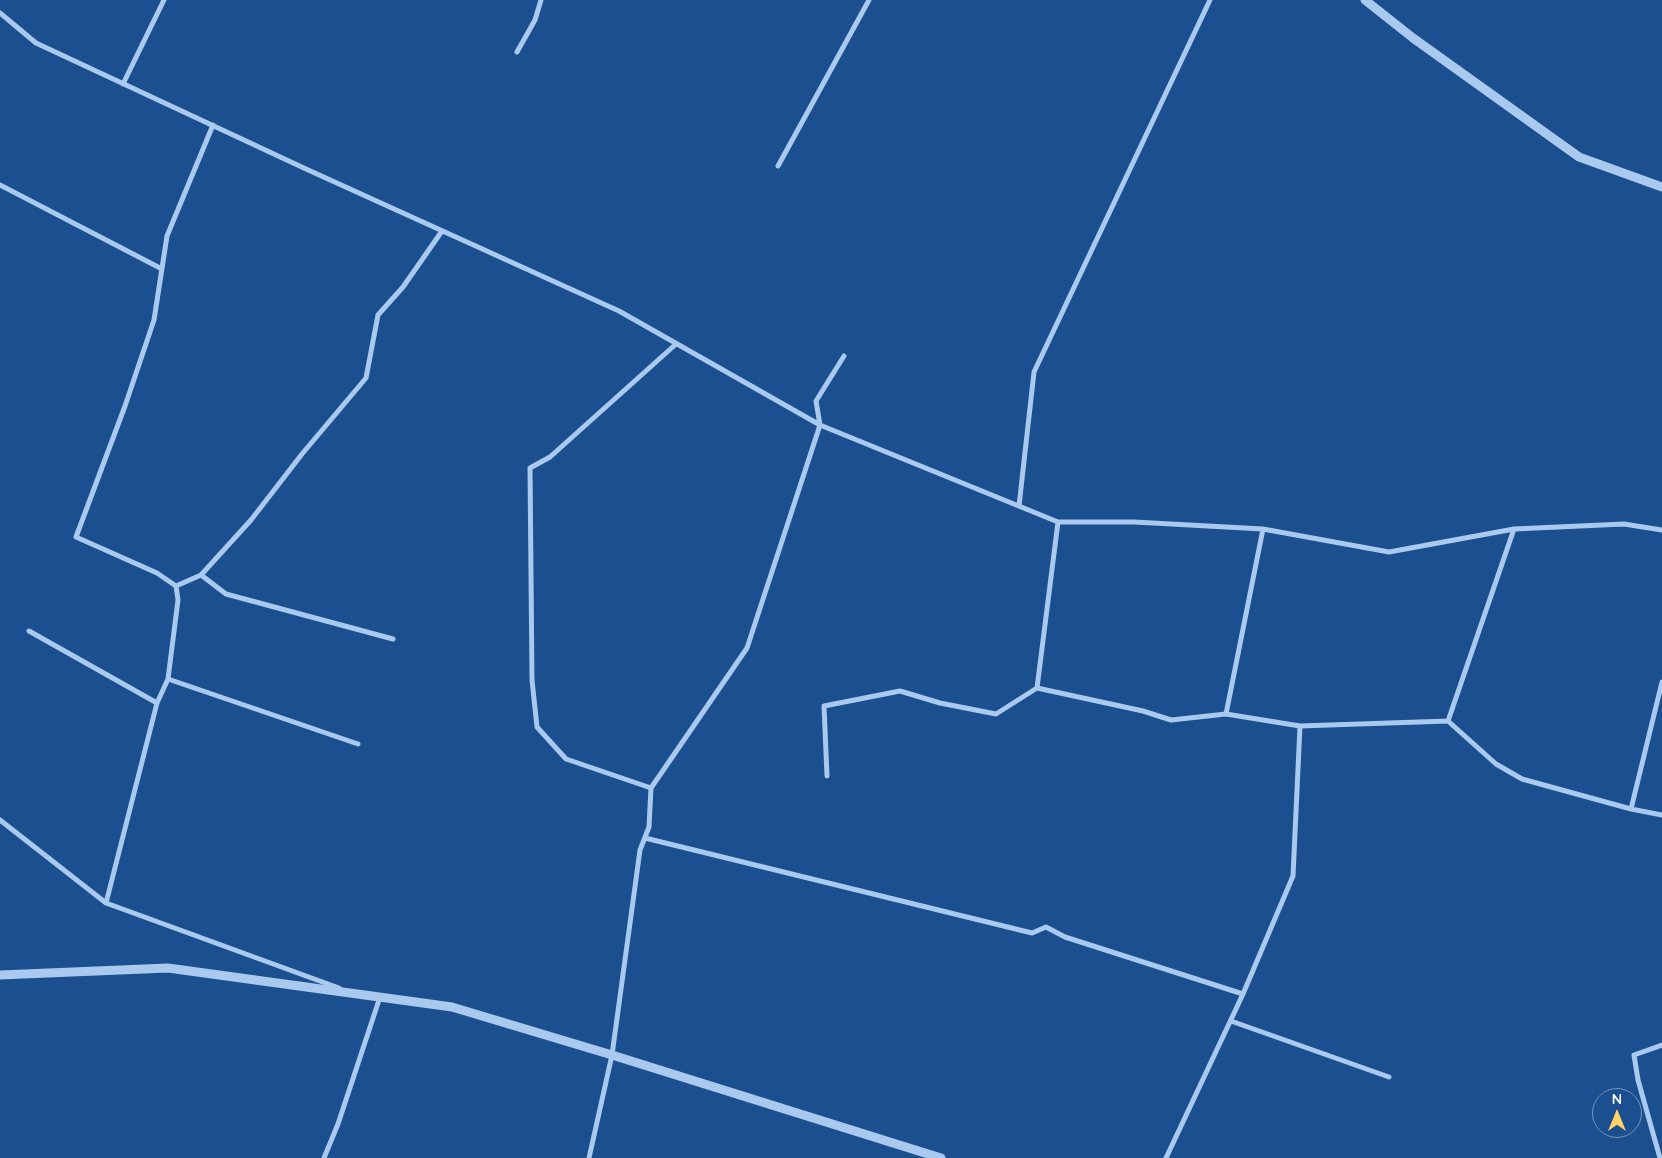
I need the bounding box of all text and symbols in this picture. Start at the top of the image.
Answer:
north arrow [1592,1088,1642,1138]
text: N [1612,1090,1622,1108]

